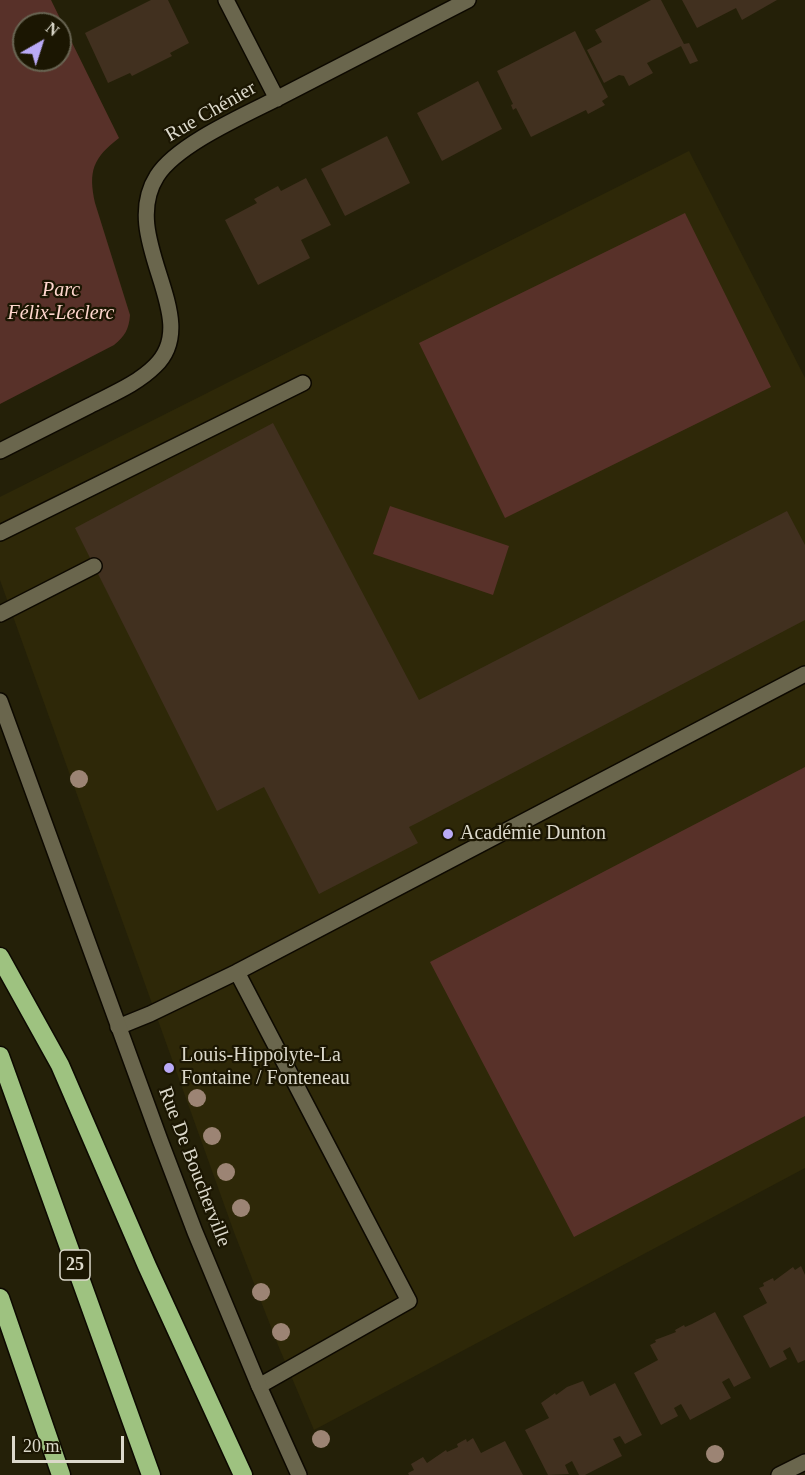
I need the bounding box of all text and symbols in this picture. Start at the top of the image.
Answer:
north arrow [12,12,72,72]
text: N [43,19,62,39]
street label: Rue Chénier [161,76,261,148]
park label: Parc Félix-Leclerc [8,279,114,326]
place label: Académie Dunton [460,822,606,846]
marker: Académie Dunton [441,827,455,841]
place label: Louis-Hippolyte-La Fontaine / Fonteneau [181,1044,350,1091]
marker: Louis-Hippolyte-La Fontaine / Fonteneau [162,1061,176,1075]
street label: Rue De Boucherville [153,1084,235,1250]
road number: 25 [60,1250,90,1280]
scale bar [15,1424,128,1462]
text: 20 m [23,1436,60,1456]

